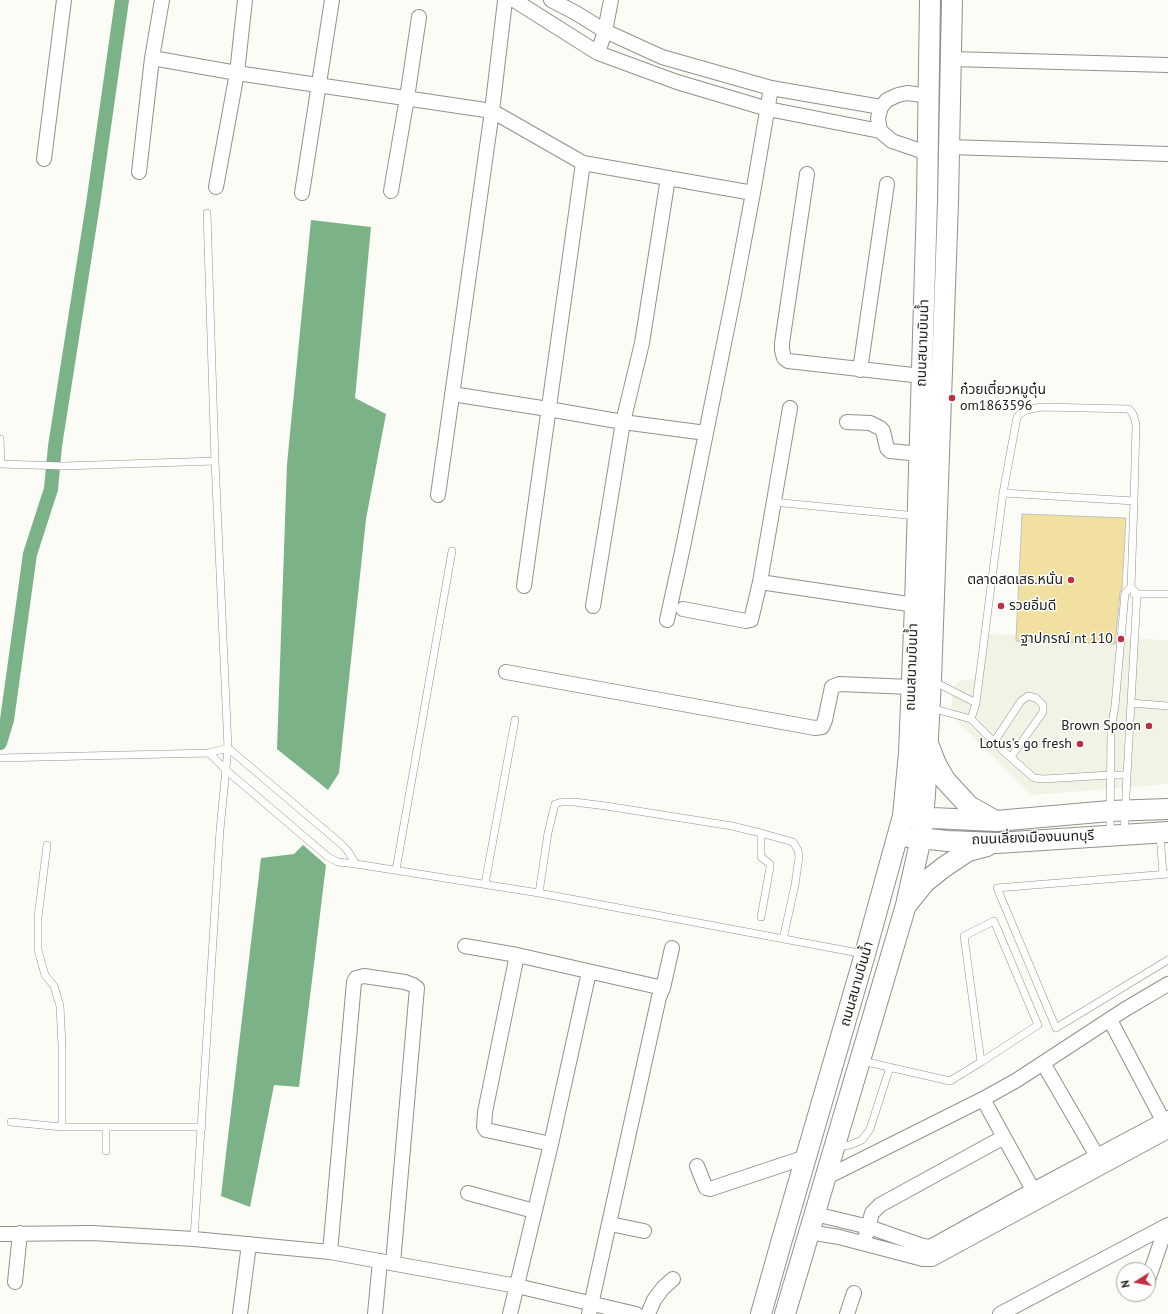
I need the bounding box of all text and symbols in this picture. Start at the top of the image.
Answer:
street label: ถนนสนามบินน้ำ [913,299,933,387]
place label: ก๋วยเตี๋ยวหมูตุ๋น om1863596 [960,382,1046,414]
marker: ก๋วยเตี๋ยวหมูตุ๋น om1863596 [947,393,957,403]
place label: ตลาดสดเสธ.หนั่น [967,572,1063,588]
marker: ตลาดสดเสธ.หนั่น [1066,575,1076,585]
place label: รวยอิ่มดี [1009,598,1056,614]
marker: รวยอิ่มดี [996,601,1006,611]
street label: ถนนสนามบินน้ำ [902,623,922,711]
place label: ฐาปกรณ์ nt 110 [1020,631,1113,647]
marker: ฐาปกรณ์ nt 110 [1116,634,1126,644]
place label: Brown Spoon [1061,718,1141,734]
marker: Brown Spoon [1144,721,1154,731]
place label: Lotus's go fresh [979,736,1072,752]
marker: Lotus's go fresh [1075,739,1085,749]
street label: ถนนเลี่ยงเมืองนนทบุรี [971,827,1095,849]
street label: ถนนสนามบินน้ำ [837,940,877,1028]
north arrow [1116,1262,1156,1302]
text: N [1118,1279,1133,1289]

